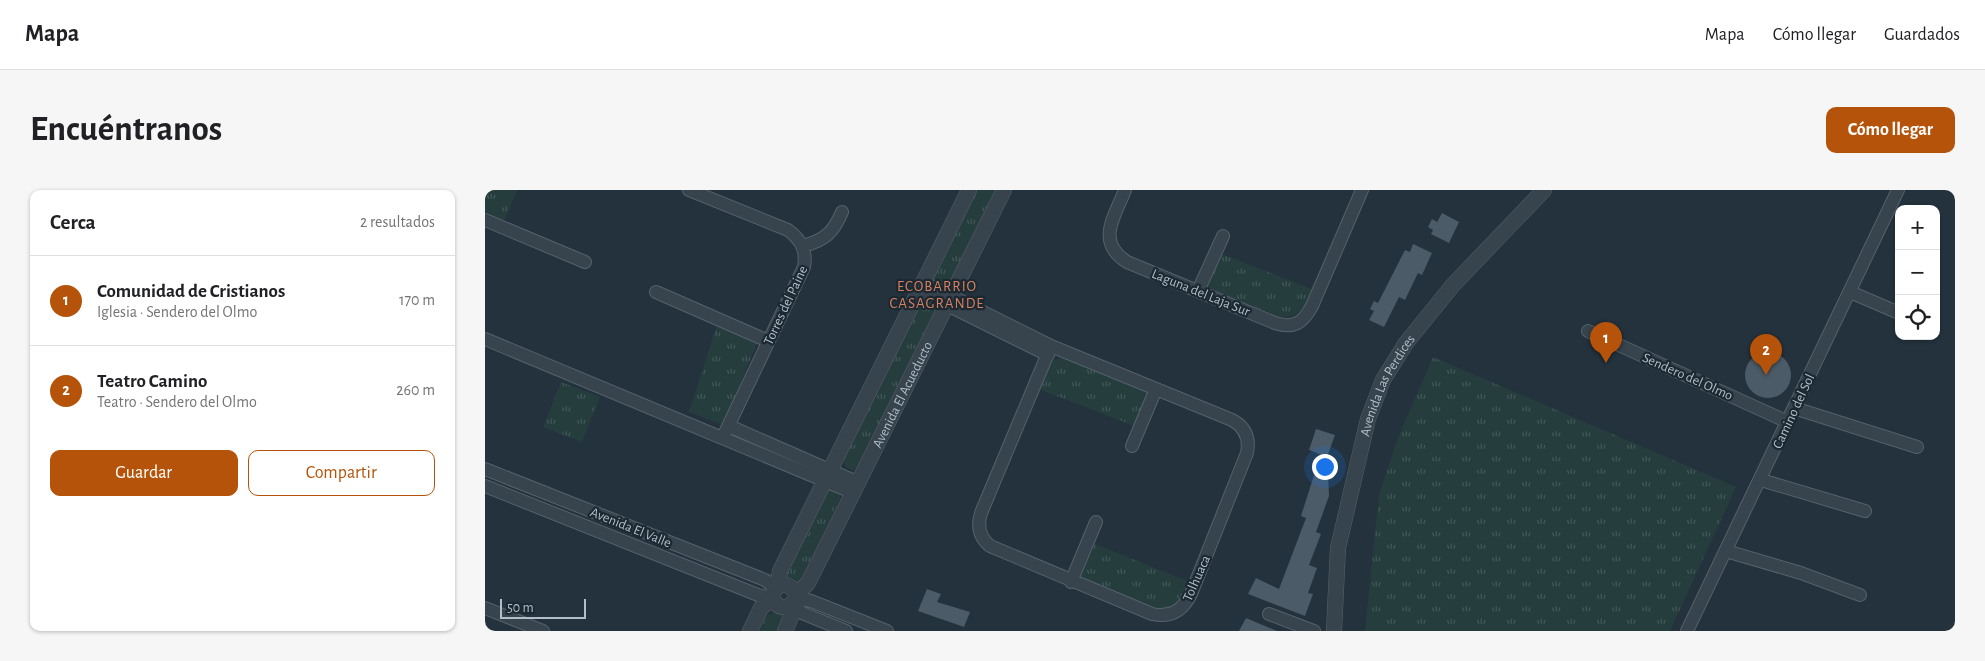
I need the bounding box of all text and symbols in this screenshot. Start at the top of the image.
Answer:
text: Mapa [25,22,79,46]
text: Mapa [1705,26,1745,44]
text: Cómo llegar [1773,26,1856,44]
text: Guardados [1884,26,1960,44]
button: Cómo llegar [1826,107,1955,153]
text: Encuéntranos [30,112,222,147]
map controls [1895,205,1940,340]
button: + [1895,205,1940,250]
text: Cerca [50,212,96,233]
text: 2 resultados [360,214,435,230]
button: − [1895,250,1940,295]
street label: Torres del Paine [761,264,810,347]
street label: Laguna del Laja Sur [1150,267,1252,319]
district label: ECOBARRIO CASAGRANDE [889,279,985,311]
text: Comunidad de Cristianos [97,282,285,301]
text: 1 [63,292,69,308]
text: 170 m [399,292,435,308]
button: locate [1895,295,1940,340]
text: Iglesia · Sendero del Olmo [97,304,257,320]
pin: 1 [1590,322,1622,363]
street label: Avenida Las Perdices [1358,332,1418,438]
pin: 2 [1750,334,1782,375]
street label: Avenida El Acueducto [871,339,935,450]
street label: Sendero del Olmo [1640,351,1735,403]
text: Teatro Camino [97,372,207,391]
street label: Camino del Sol [1770,372,1817,451]
text: 2 [62,382,70,398]
text: 260 m [396,382,435,398]
text: Teatro · Sendero del Olmo [97,394,257,410]
button: Guardar [50,450,238,496]
button: Compartir [248,450,435,496]
your location [1312,454,1338,480]
street label: Avenida El Valle [588,505,673,551]
street label: Tolhuaca [1181,553,1213,604]
scale bar [500,596,586,619]
text: 50 m [507,601,534,615]

